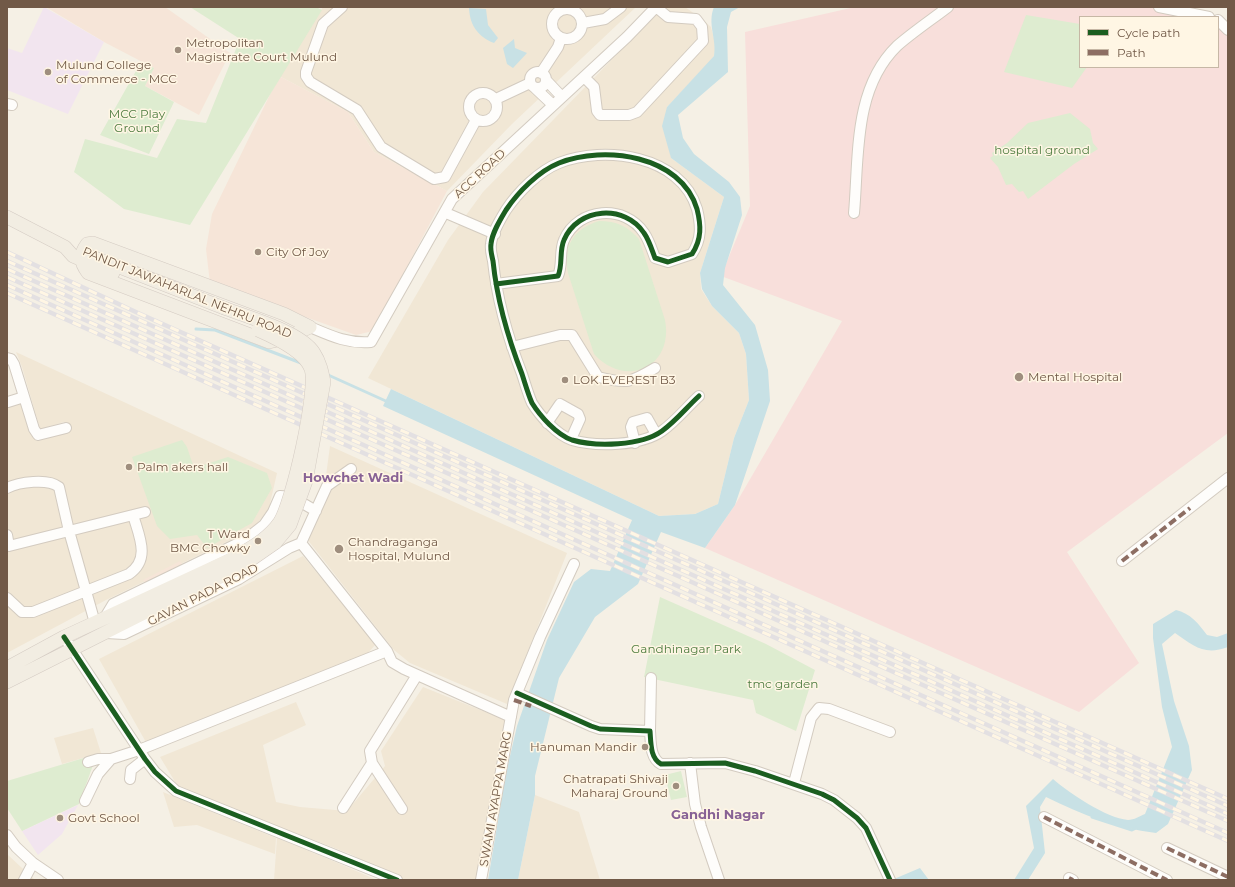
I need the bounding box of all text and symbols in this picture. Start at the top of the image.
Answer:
legend [1079,16,1219,68]
text: Cycle path [1117,25,1180,40]
place label: Metropolitan Magistrate Court Mulund [186,36,337,64]
marker: Metropolitan Magistrate Court Mulund [173,45,183,55]
text: Path [1117,45,1146,60]
place label: Mulund College of Commerce - MCC [56,58,177,86]
marker: Mulund College of Commerce - MCC [43,67,53,77]
park label: MCC Play Ground [109,107,165,135]
park label: hospital ground [994,143,1090,157]
street label: ACC ROAD [451,146,509,202]
street label: PANDIT JAWAHARLAL NEHRU ROAD [80,244,294,342]
place label: City Of Joy [266,245,329,259]
marker: City Of Joy [253,247,263,257]
place label: Mental Hospital [1028,370,1122,384]
marker: Mental Hospital [1013,371,1025,383]
place label: LOK EVEREST B3 [573,373,676,387]
marker: LOK EVEREST B3 [560,375,570,385]
place label: Palm akers hall [137,460,228,474]
marker: Palm akers hall [124,462,134,472]
district label: Howchet Wadi [303,470,403,486]
place label: T Ward BMC Chowky [170,527,250,555]
place label: Chandraganga Hospital, Mulund [348,535,450,563]
marker: T Ward BMC Chowky [253,536,263,546]
marker: Chandraganga Hospital, Mulund [333,543,345,555]
street label: GAVAN PADA ROAD [145,561,261,629]
park label: Gandhinagar Park [631,642,741,656]
park label: tmc garden [748,677,818,691]
street label: SWAMI AYAPPA MARG [477,730,515,868]
place label: Hanuman Mandir [530,740,637,754]
marker: Hanuman Mandir [640,742,650,752]
place label: Chatrapati Shivaji Maharaj Ground [563,772,668,800]
marker: Chatrapati Shivaji Maharaj Ground [671,781,681,791]
district label: Gandhi Nagar [671,807,765,823]
place label: Govt School [68,811,140,825]
marker: Govt School [55,813,65,823]

